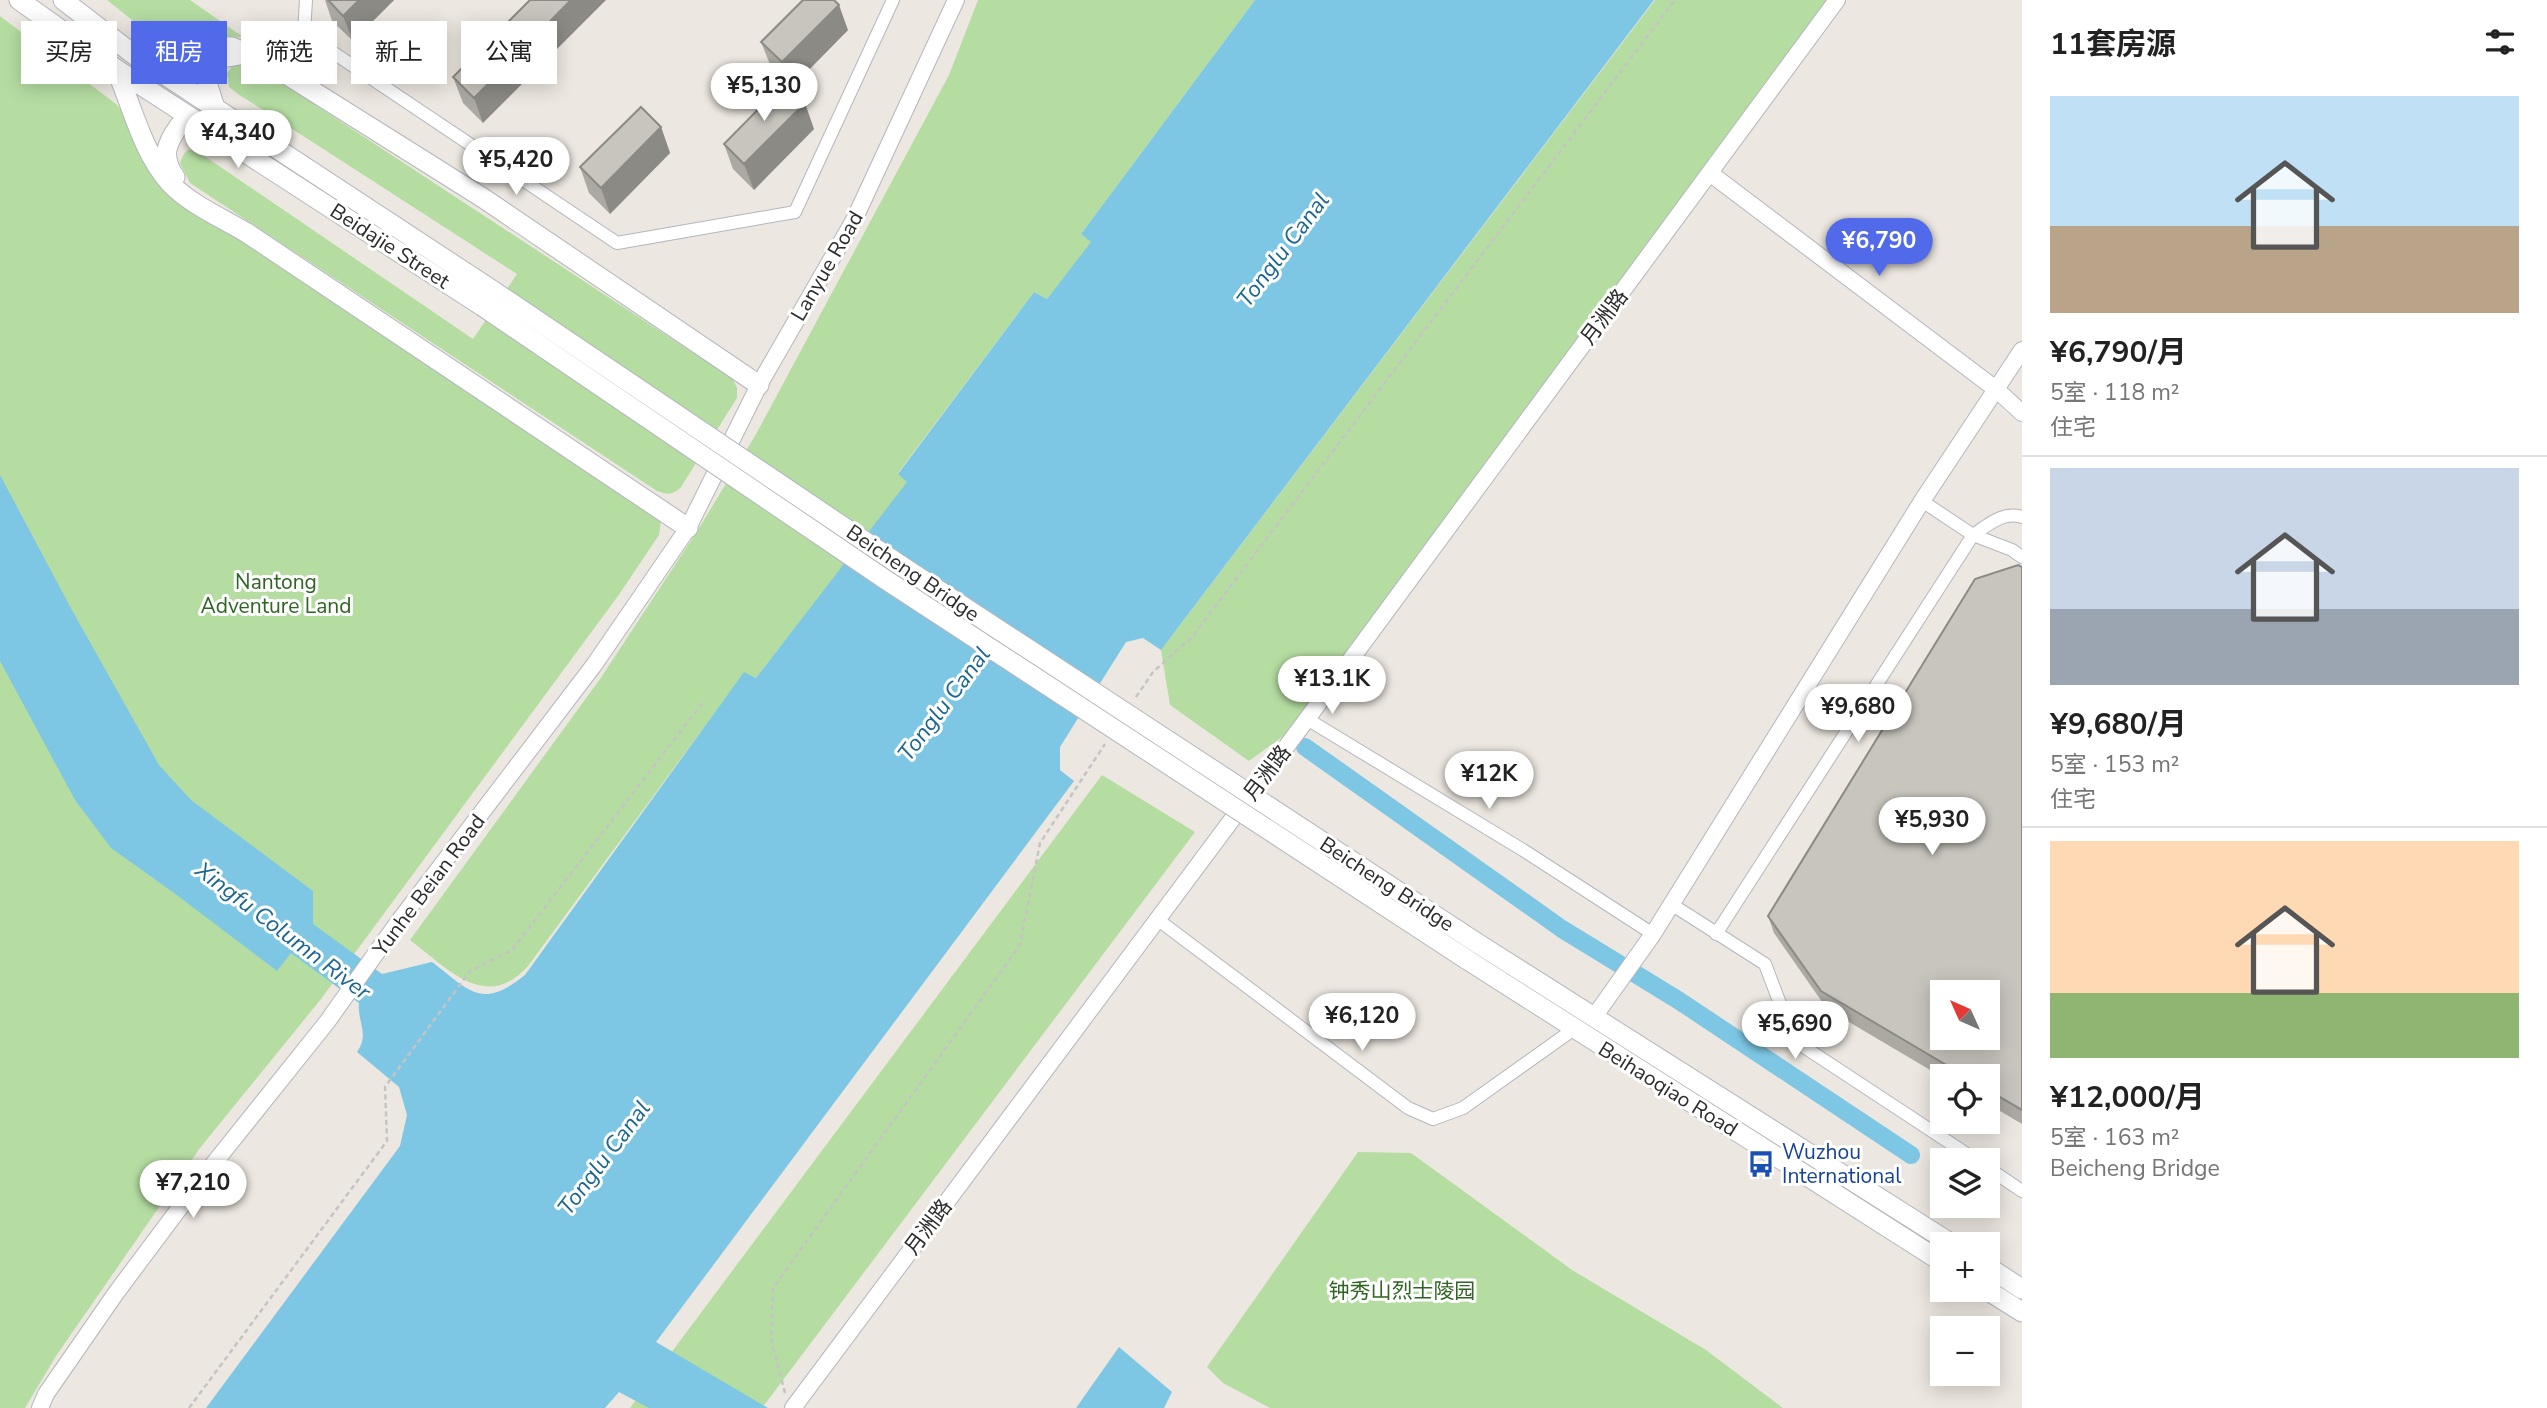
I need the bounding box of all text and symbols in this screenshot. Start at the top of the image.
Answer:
chip: 买房 [21,21,117,84]
chip: 租房 [131,21,227,84]
chip: 筛选 [241,21,337,84]
chip: 新上 [351,21,447,84]
chip: 公寓 [461,21,557,84]
icon: filters [2481,23,2519,61]
text: 11套房源 [2050,24,2176,65]
pin: ¥5,130 [707,64,821,123]
text: ¥5,130 [727,70,801,101]
pin: ¥4,340 [181,110,295,170]
text: ¥4,340 [201,117,275,148]
pin: ¥5,420 [459,138,573,197]
icon: home [2222,142,2348,268]
text: ¥5,420 [479,144,553,175]
water label: Tonglu Canal [1230,186,1336,314]
street label: Beidajie Street [325,197,456,295]
street label: Lanyue Road [784,206,870,326]
pin: ¥6,790 [1822,218,1936,278]
text: ¥6,790 [1842,225,1916,256]
street label: 月洲路 [1574,283,1634,351]
text: ¥6,790/月 [2050,332,2187,373]
text: 5室 · 118 m² [2050,377,2180,408]
text: 住宅 [2050,412,2096,443]
icon: home [2222,514,2348,640]
street label: Beicheng Bridge [841,518,985,628]
park label: Nantong Adventure Land [201,568,352,620]
water label: Tonglu Canal [891,640,997,768]
pin: ¥13.1K [1275,656,1389,716]
text: ¥13.1K [1294,663,1370,694]
pin: ¥9,680 [1801,684,1915,744]
text: ¥9,680 [1821,691,1895,722]
text: ¥9,680/月 [2050,704,2187,745]
street label: 月洲路 [1237,739,1297,807]
text: 5室 · 153 m² [2050,749,2180,780]
pin: ¥12K [1448,752,1530,811]
text: ¥12K [1461,758,1517,789]
text: 住宅 [2050,784,2096,815]
pin: ¥5,930 [1875,798,1989,857]
text: ¥5,930 [1895,804,1969,835]
street label: Yunhe Beian Road [366,808,492,962]
street label: Beicheng Bridge [1314,830,1460,938]
water label: Xingfu Column River [188,854,378,1008]
icon: home [2222,887,2348,1013]
north arrow [1930,980,2000,1050]
map controls [1930,980,2000,1386]
pin: ¥6,120 [1305,993,1419,1053]
text: ¥6,120 [1325,1000,1399,1031]
pin: ¥5,690 [1738,1002,1852,1061]
text: ¥5,690 [1758,1008,1832,1039]
street label: Beihaoqiao Road [1593,1035,1743,1143]
button: locate [1930,1064,2000,1134]
text: ¥12,000/月 [2050,1077,2205,1118]
water label: Tonglu Canal [551,1094,657,1222]
text: 5室 · 163 m² [2050,1122,2180,1153]
place label: Wuzhou International [1782,1138,1902,1190]
button: layers [1930,1148,2000,1218]
bus stop icon: Wuzhou International [1746,1149,1776,1179]
text: Beicheng Bridge [2050,1153,2220,1184]
pin: ¥7,210 [136,1160,250,1220]
text: ¥7,210 [156,1167,230,1198]
street label: 月洲路 [898,1193,958,1261]
button: + [1930,1232,2000,1302]
park label: 钟秀山烈士陵园 [1329,1277,1476,1305]
button: − [1930,1316,2000,1386]

